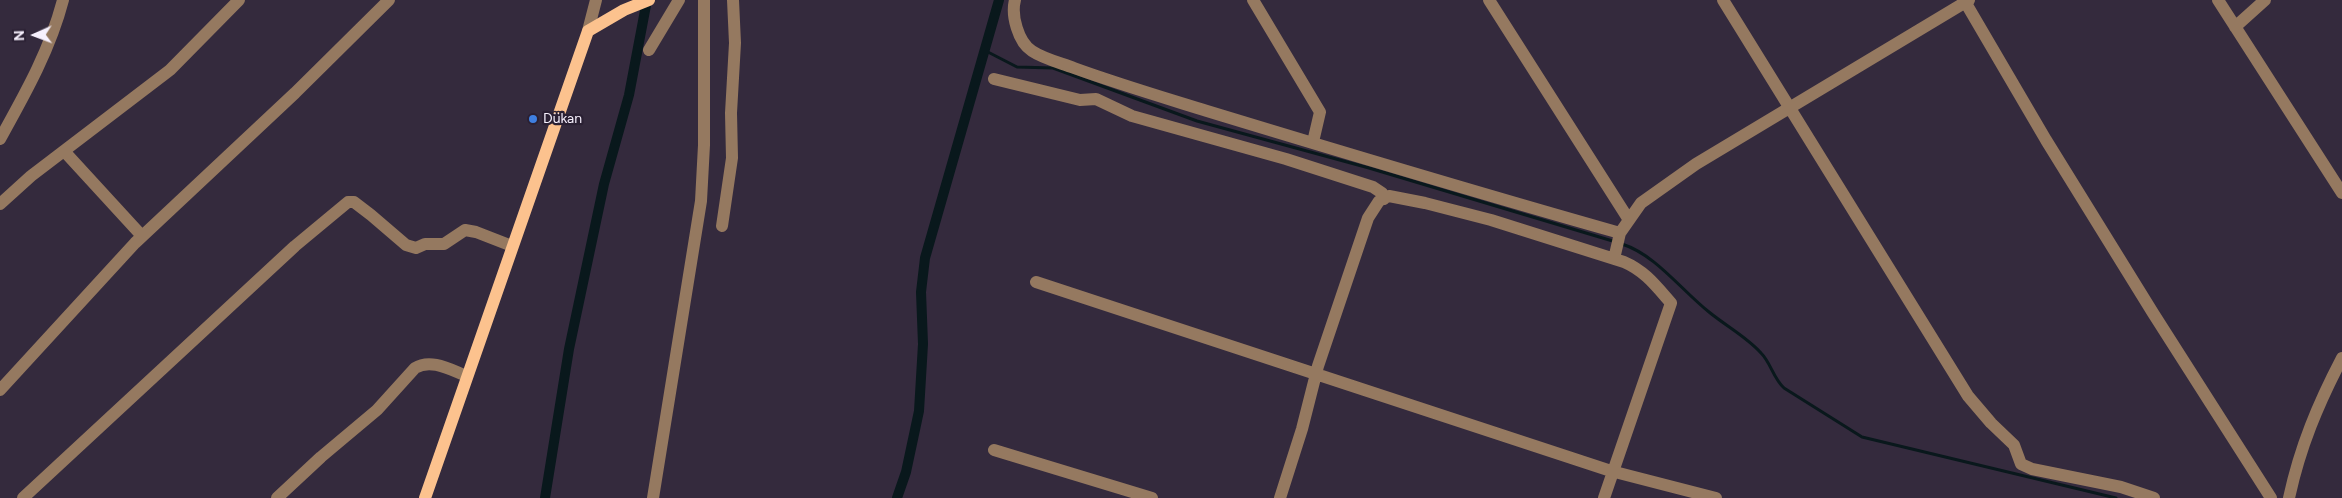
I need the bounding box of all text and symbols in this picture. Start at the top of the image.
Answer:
north arrow [10,10,60,60]
text: N [11,30,28,41]
place label: Dükan [543,111,582,127]
marker: Dükan [527,113,539,125]

